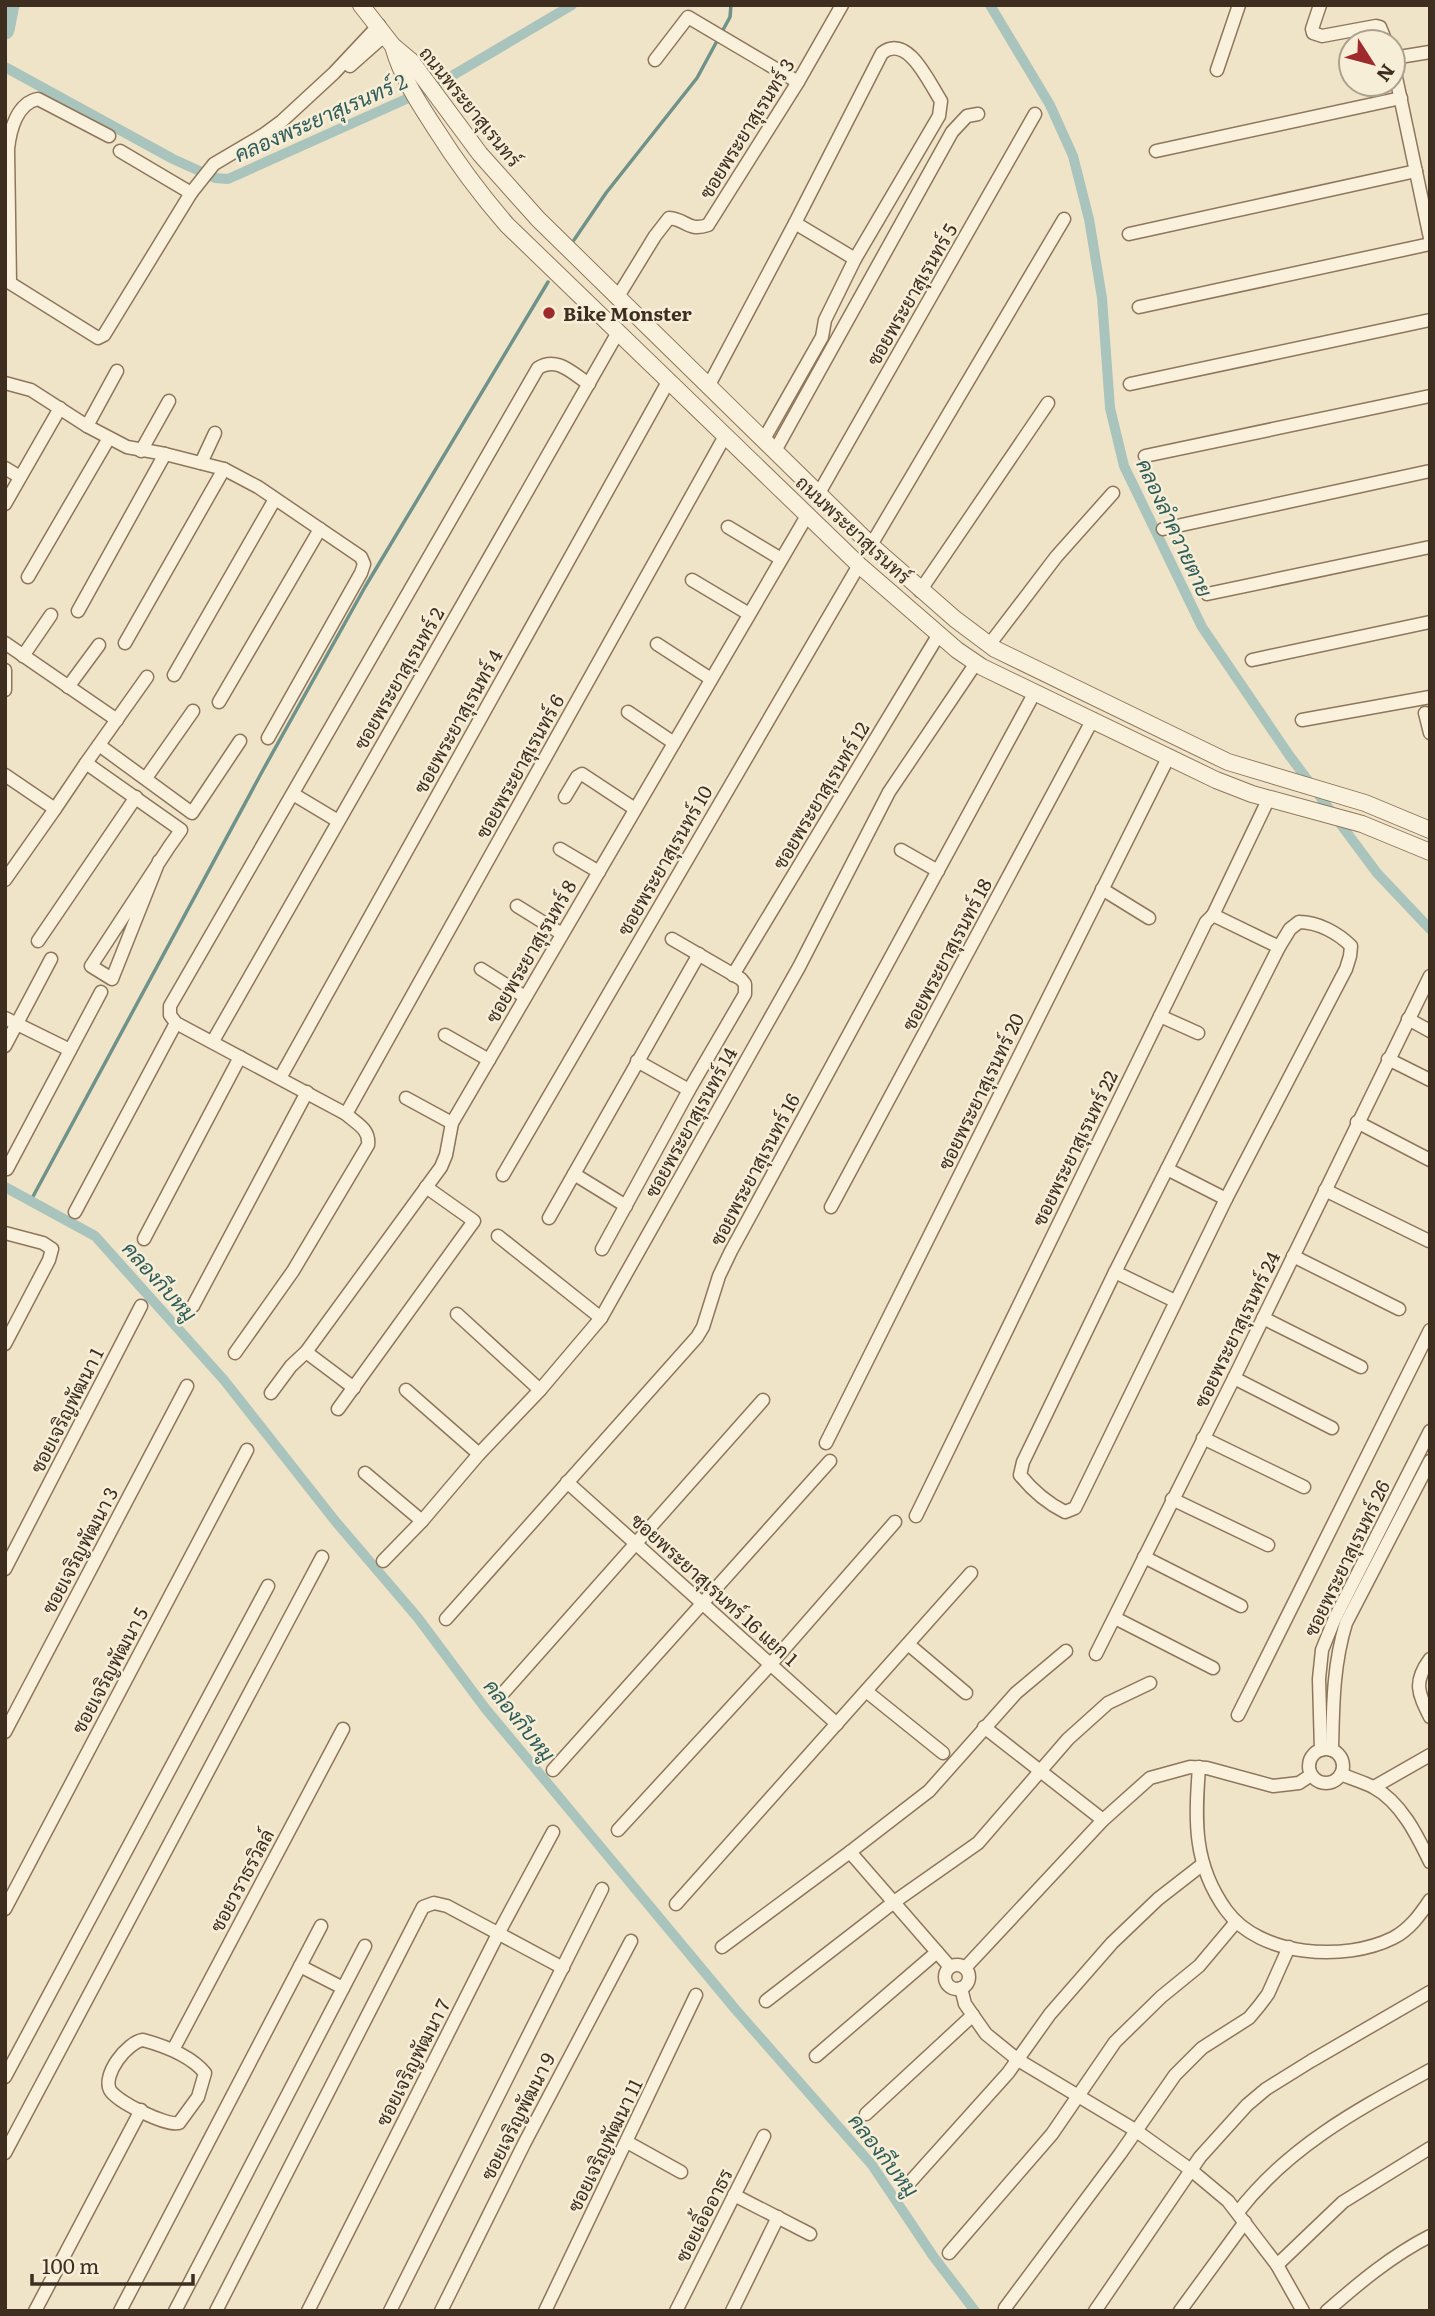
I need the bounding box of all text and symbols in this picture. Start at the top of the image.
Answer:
north arrow [1337,28,1407,98]
street label: ถนนพระยาสุเรนทร์ [413,40,529,172]
street label: ซอยพระยาสุเรนทร์ 3 [692,52,800,204]
text: N [1371,59,1403,88]
water label: คลองพระยาสุเรนทร์ 2 [229,64,412,169]
street label: ซอยพระยาสุเรนทร์ 5 [859,217,963,370]
place label: Bike Monster [563,299,692,327]
marker: Bike Monster [541,305,557,321]
water label: คลองลำควายตาย [1130,453,1222,601]
street label: ถนนพระยาสุเรนทร์ [790,468,918,590]
street label: ซอยพระยาสุเรนทร์ 2 [346,602,450,754]
street label: ซอยพระยาสุเรนทร์ 4 [406,643,509,798]
street label: ซอยพระยาสุเรนทร์ 6 [468,689,570,843]
street label: ซอยพระยาสุเรนทร์ 12 [765,716,875,874]
street label: ซอยพระยาสุเรนทร์ 10 [610,780,718,940]
street label: ซอยพระยาสุเรนทร์ 18 [894,873,998,1035]
street label: ซอยพระยาสุเรนทร์ 8 [478,874,582,1028]
street label: ซอยพระยาสุเรนทร์ 20 [930,1008,1030,1174]
street label: ซอยพระยาสุเรนทร์ 14 [637,1041,743,1202]
street label: ซอยพระยาสุเรนทร์ 22 [1024,1066,1124,1230]
street label: ซอยพระยาสุเรนทร์ 16 [702,1088,806,1250]
water label: คลองกีบหมู [115,1233,206,1328]
street label: ซอยพระยาสุเรนทร์ 24 [1186,1246,1286,1412]
street label: ซอยเจริญพัฒนา 1 [22,1342,110,1478]
street label: ซอยพระยาสุเรนทร์ 26 [1296,1475,1396,1641]
street label: ซอยเจริญพัฒนา 3 [34,1482,124,1618]
street label: ซอยพระยาสุเรนทร์ 16 แยก 1 [625,1506,805,1672]
street label: ซอยเจริญพัฒนา 5 [64,1602,154,1738]
water label: คลองกีบหมู [476,1671,564,1768]
street label: ซอยวราธรวิลล์ [202,1823,280,1937]
street label: ซอยเจริญพัฒนา 7 [368,1993,456,2130]
street label: ซอยเจริญพัฒนา 9 [473,2047,561,2185]
street label: ซอยเจริญพัฒนา 11 [560,2073,649,2216]
water label: คลองกีบหมู [841,2106,928,2204]
street label: ซอยเอิ้ออาธร [666,2162,739,2267]
scale bar [32,2242,192,2286]
text: 100 m [42,2249,99,2280]

